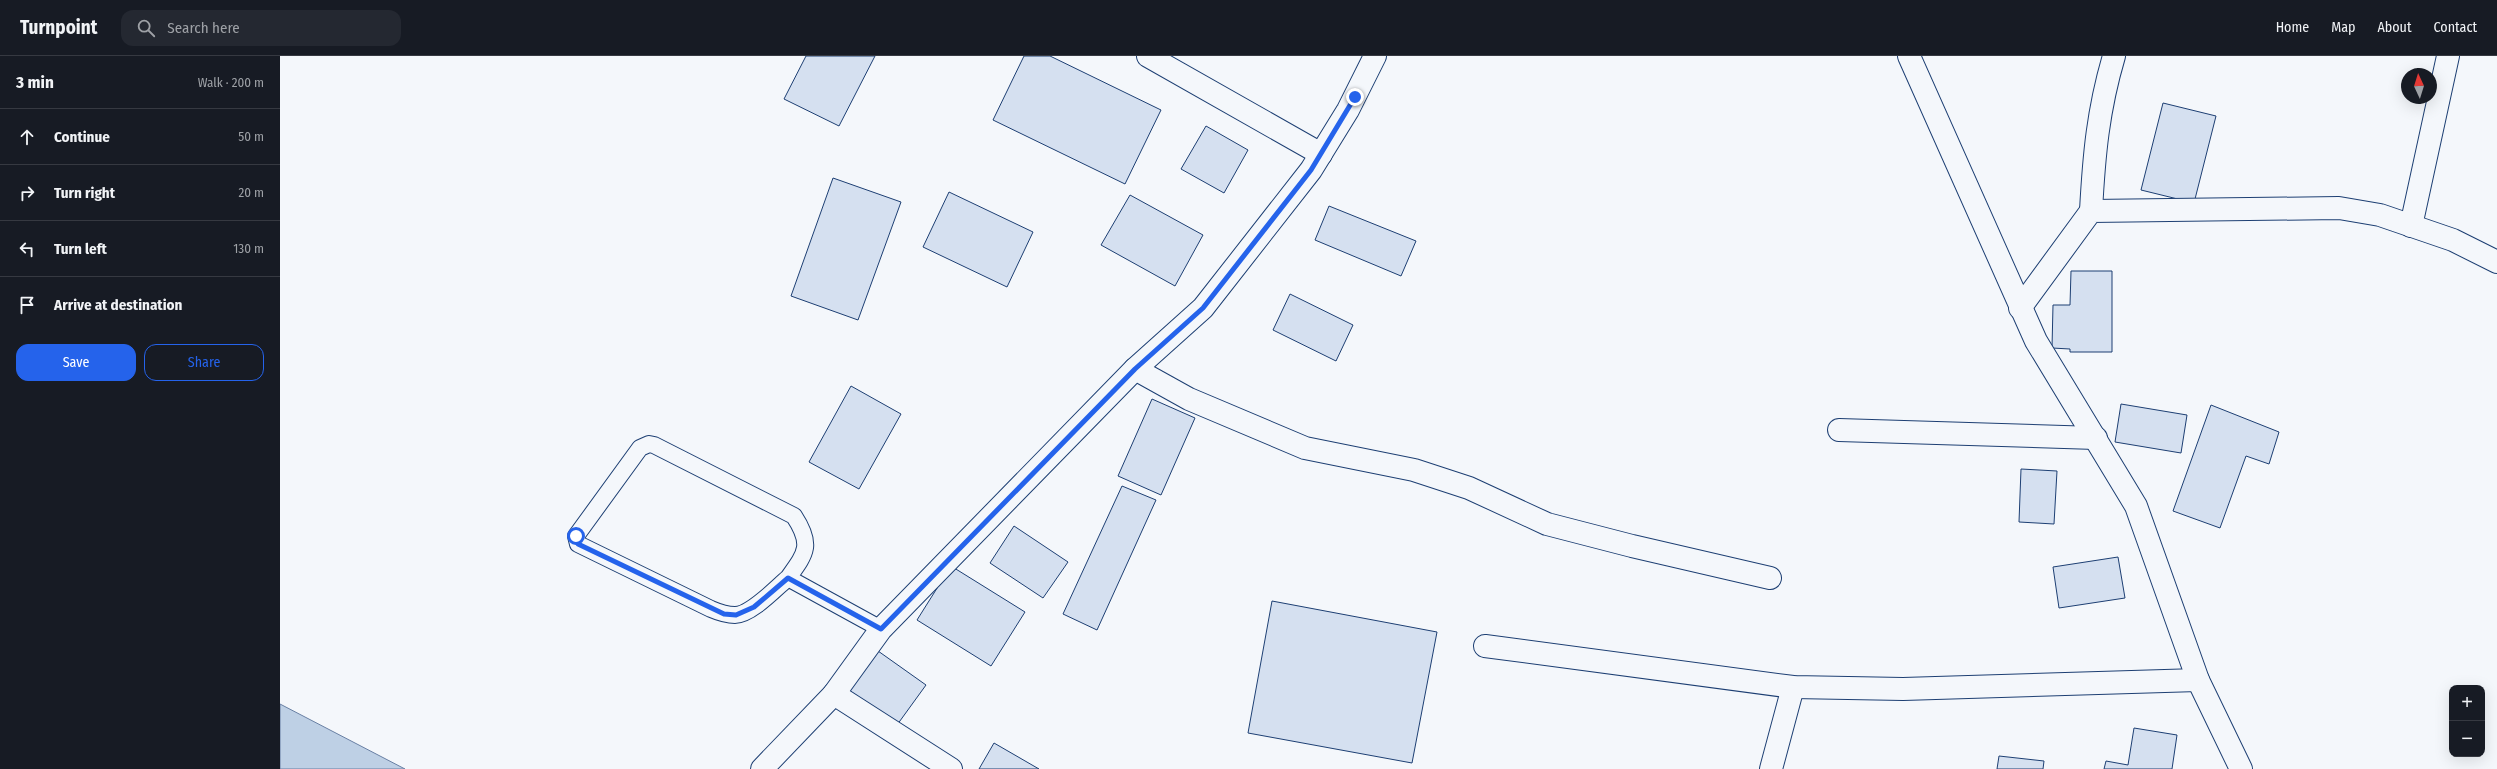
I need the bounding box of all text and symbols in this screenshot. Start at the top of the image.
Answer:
search box [121,10,401,46]
text: Turnpoint [20,16,97,39]
icon: search [135,17,157,39]
text: Search here [167,19,240,37]
text: Home [2276,19,2309,36]
text: Map [2331,19,2355,36]
text: About [2377,19,2412,36]
text: Contact [2434,19,2477,36]
north arrow [2401,68,2437,104]
text: 3 min [16,72,54,93]
text: Walk · 200 m [198,75,264,90]
route end [1346,88,1364,106]
icon: ahead [16,126,38,148]
text: Continue [54,128,110,146]
text: 50 m [238,129,264,144]
icon: right [16,182,38,204]
text: Turn right [54,184,115,202]
text: 20 m [238,185,264,200]
icon: left [16,238,38,260]
text: Turn left [54,240,107,258]
text: 130 m [233,241,264,256]
icon: arrive [16,294,38,316]
text: Arrive at destination [54,296,182,314]
button: Save [16,344,136,381]
button: Share [144,344,264,381]
route start [567,527,585,545]
map controls [2449,685,2485,757]
button: + [2449,685,2485,721]
button: − [2449,721,2485,757]

